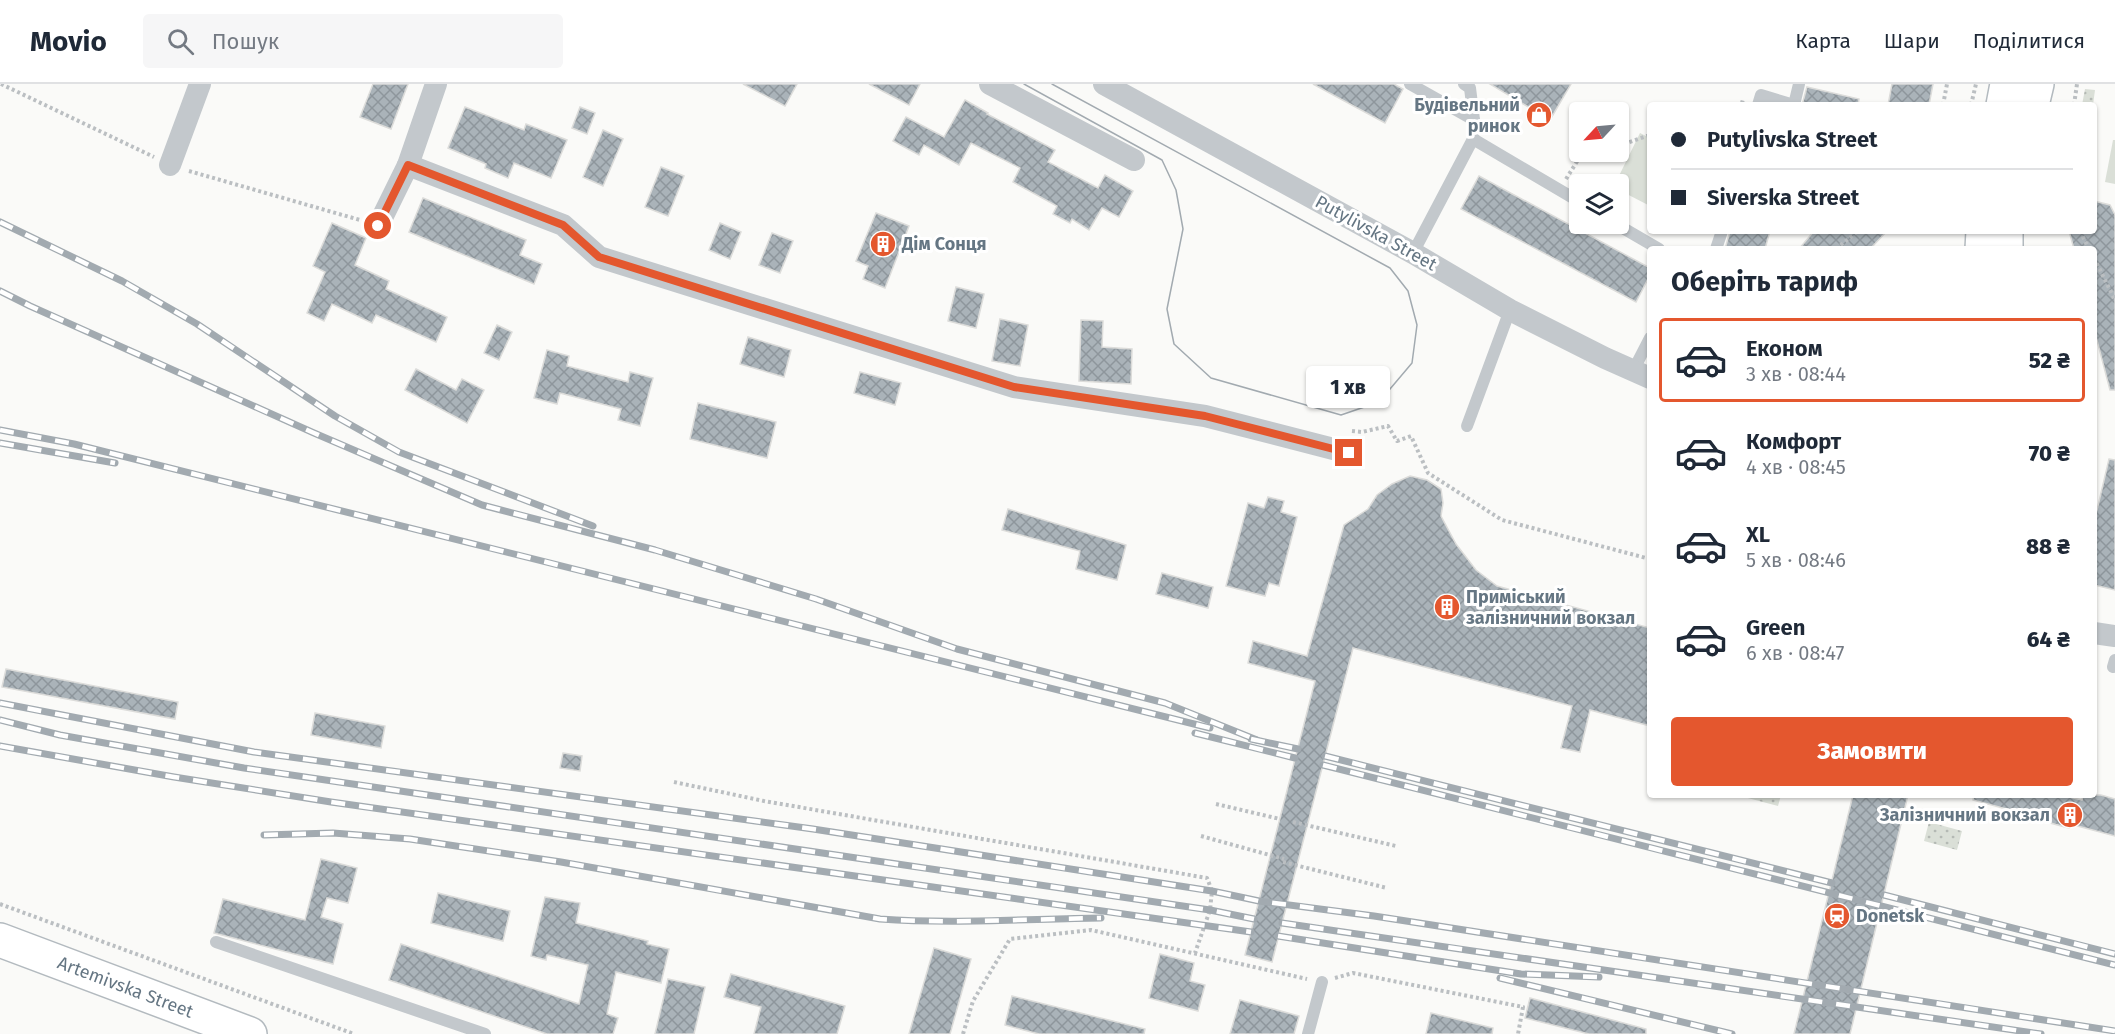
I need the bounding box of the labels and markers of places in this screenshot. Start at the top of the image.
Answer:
place label: Будівельний ринок [1414,94,1520,137]
shop icon: Будівельний ринок [1524,100,1554,130]
building icon: Дім Сонця [868,229,898,259]
place label: Дім Сонця [901,233,987,255]
place label: Приміський залізничний вокзал [1466,586,1635,629]
building icon: Приміський залізничний вокзал [1432,592,1462,622]
building icon: Залізничний вокзал [2055,800,2085,830]
place label: Залізничний вокзал [1879,804,2050,826]
station icon: Donetsk [1822,901,1852,931]
place label: Donetsk [1856,905,1925,927]

